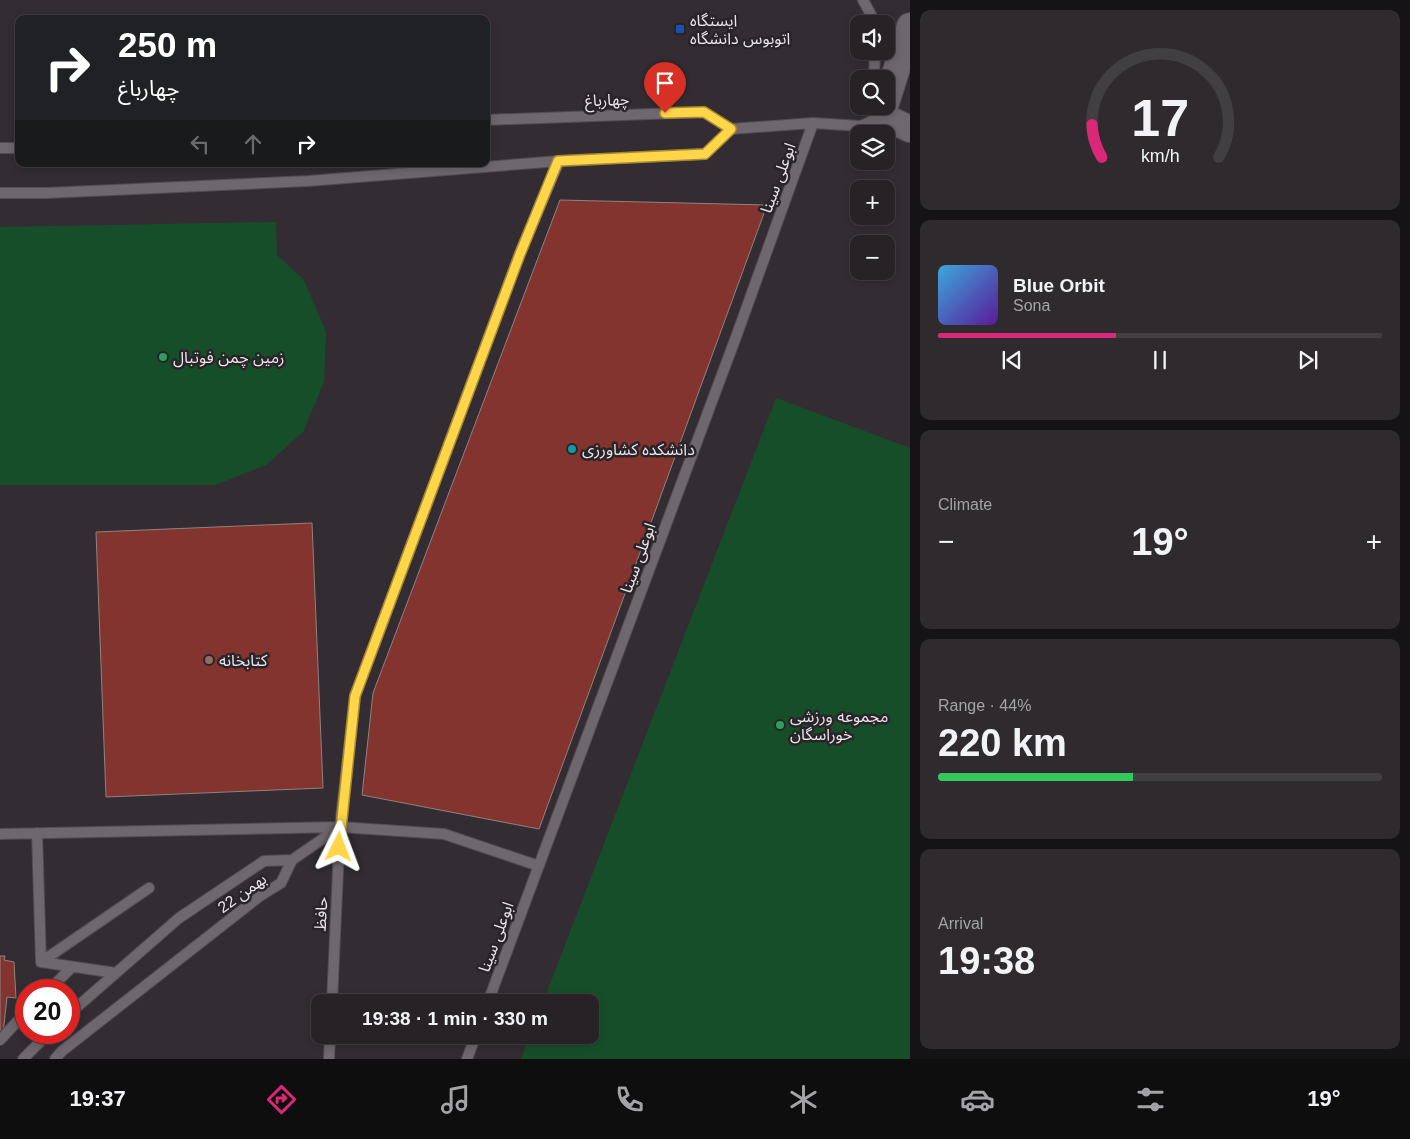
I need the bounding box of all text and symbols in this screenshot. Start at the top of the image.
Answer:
place label: ایستگاه اتوبوس دانشگاه [690,12,790,48]
map controls [850,15,895,280]
button: sound [850,15,895,60]
marker: ایستگاه اتوبوس دانشگاه [674,23,686,35]
text: 250 m [118,25,217,64]
icon: right [35,35,100,100]
pin [644,62,686,113]
icon: arrive [651,69,679,97]
button: search [850,70,895,115]
text: چهارباغ [118,76,179,101]
text: 17 [1131,89,1189,147]
street label: چهارباغ [584,91,630,113]
button: layers [850,125,895,170]
icon: left [186,130,214,158]
icon: ahead [239,130,267,158]
icon: right [292,130,320,158]
street label: ابوعلی سینا [757,141,799,216]
text: km/h [1141,146,1179,166]
button: + [850,180,895,225]
button: − [850,235,895,280]
text: Blue Orbit [1013,275,1105,296]
text: Sona [1013,297,1050,314]
icon: previous [998,346,1026,374]
icon: pause [1146,346,1174,374]
icon: next [1294,346,1322,374]
place label: زمین چمن فوتبال [173,349,284,368]
marker: زمین چمن فوتبال [157,351,169,363]
place label: دانشکده کشاورزی [582,441,695,459]
marker: دانشکده کشاورزی [566,443,578,455]
text: Climate [938,496,992,513]
street label: ابوعلی سینا [617,521,659,596]
text: 19° [1131,521,1189,563]
text: − [938,526,954,557]
text: + [1366,526,1382,557]
place label: کتابخانه [219,652,268,669]
marker: کتابخانه [203,654,215,666]
text: Range · 44% [938,697,1031,714]
place label: مجموعه ورزشی خوراسگان [790,708,888,744]
marker: مجموعه ورزشی خوراسگان [774,719,786,731]
text: 220 km [938,722,1067,764]
position arrow [312,820,364,872]
street label: 22 بهمن [215,870,270,917]
street label: حافظ [312,896,330,932]
street label: ابوعلی سینا [475,900,517,975]
text: Arrival [938,915,983,932]
text: 19:38 [938,940,1035,982]
speed limit sign: 20 [15,979,80,1044]
text: 19:38 · 1 min · 330 m [362,1008,548,1029]
icon: directions [264,1082,299,1117]
icon: music [438,1082,473,1117]
icon: phone [612,1082,647,1117]
icon: climate [786,1082,821,1117]
icon: car [960,1082,995,1117]
icon: filters [1133,1082,1168,1117]
text: 19:37 [69,1086,126,1111]
text: 19° [1307,1086,1341,1111]

